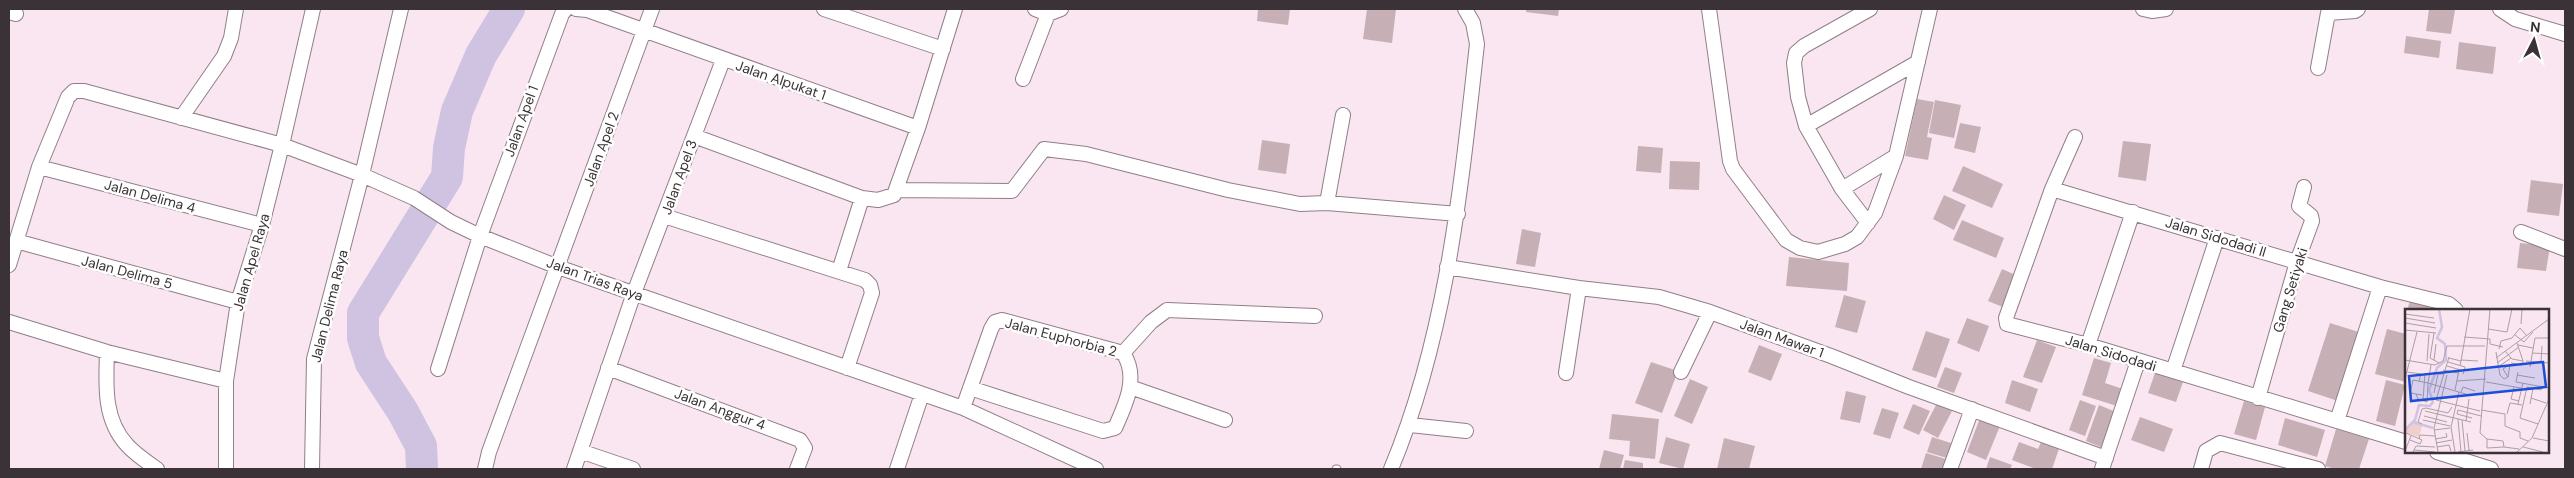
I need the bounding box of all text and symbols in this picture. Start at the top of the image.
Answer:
north arrow [2509,15,2559,65]
text: N [2529,18,2541,37]
street label: Jalan Alpukat 1 [733,56,829,104]
street label: Jalan Apel 1 [500,83,542,159]
street label: Jalan Apel 2 [579,109,623,189]
street label: Jalan Apel 3 [657,137,701,217]
street label: Jalan Delima 4 [103,175,198,217]
street label: Jalan Apel Raya [229,211,273,313]
street label: Jalan Sidodadi II [2163,213,2269,261]
street label: Gang Setiyaki [2269,245,2311,335]
street label: Jalan Delima Raya [306,248,352,364]
street label: Jalan Delima 5 [79,251,175,293]
street label: Jalan Trias Raya [544,253,646,305]
inset map [2405,309,2549,453]
street label: Jalan Euphorbia 2 [1003,313,1119,361]
street label: Jalan Mawar 1 [1738,315,1826,361]
street label: Jalan Sidodadi [2063,331,2159,375]
street label: Jalan Anggur 4 [672,384,768,434]

